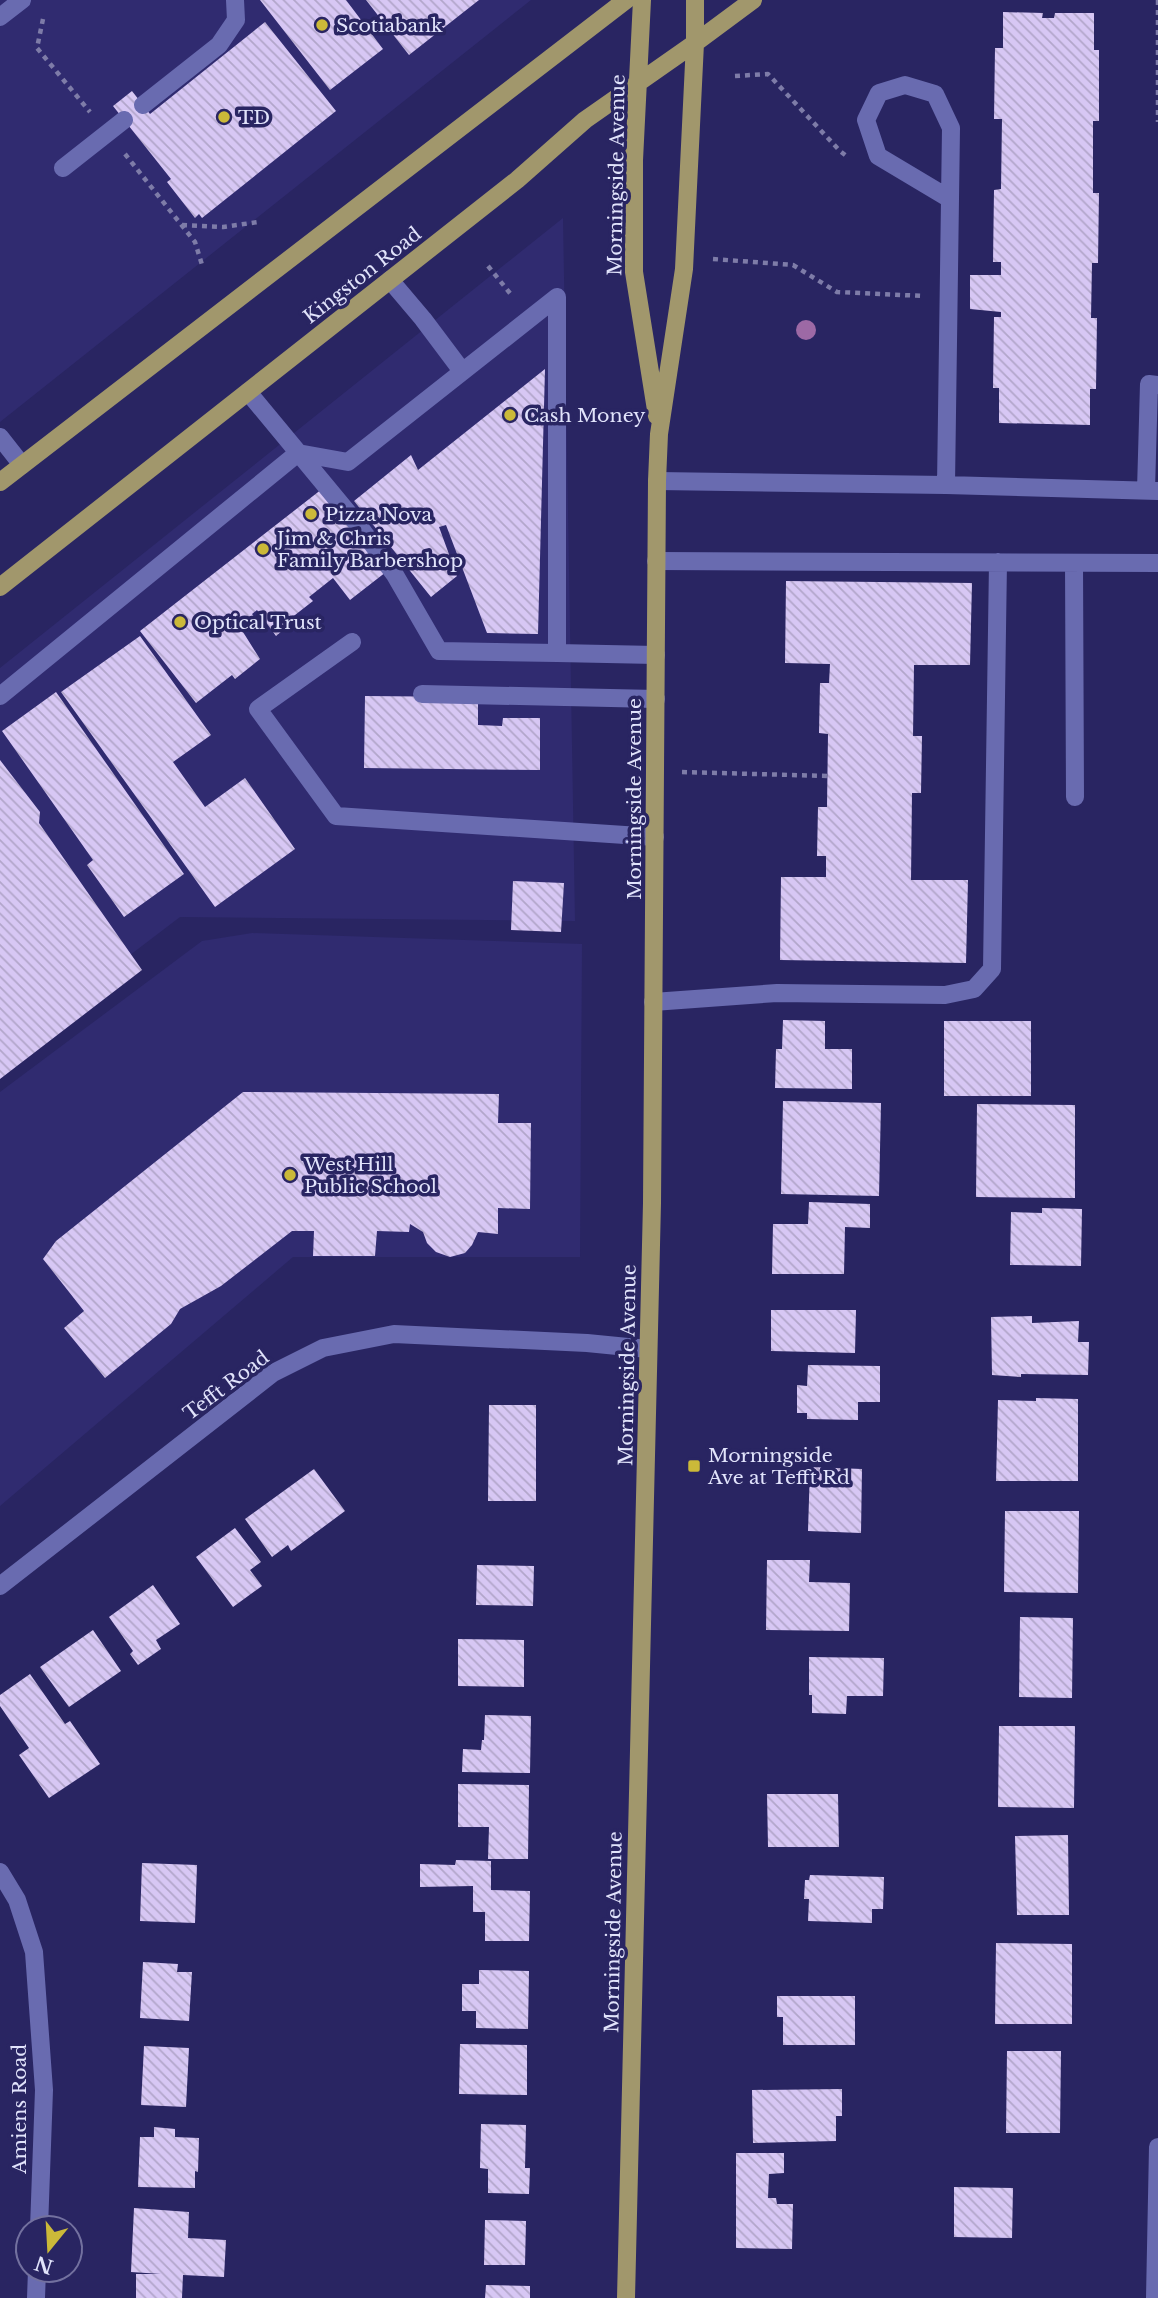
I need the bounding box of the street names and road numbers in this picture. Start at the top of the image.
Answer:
street label: Morningside Avenue [603,74,630,276]
street label: Kingston Road [299,222,426,329]
street label: Morningside Avenue [623,698,646,900]
street label: Morningside Avenue [614,1264,641,1466]
street label: Tefft Road [179,1346,274,1425]
street label: Morningside Avenue [600,1831,627,2033]
street label: Amiens Road [8,2044,31,2175]

